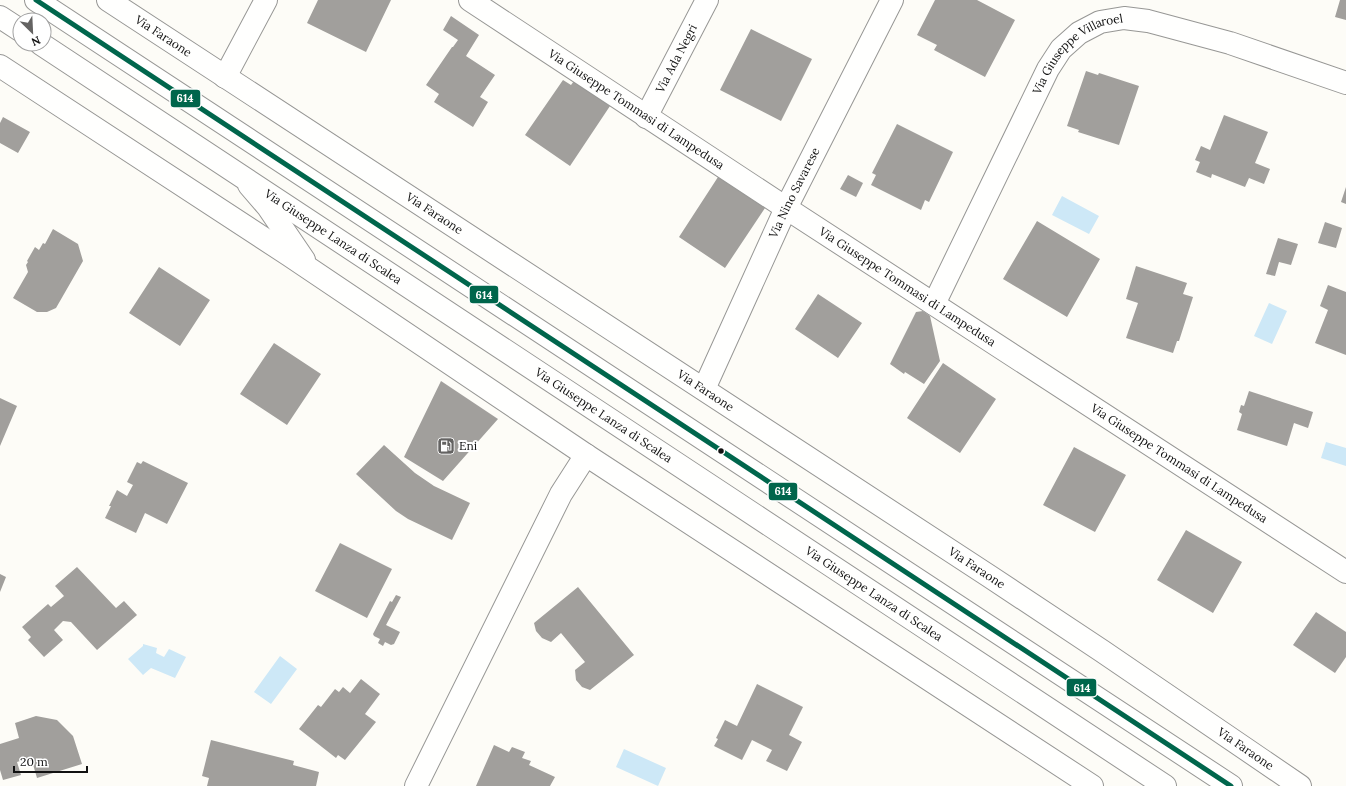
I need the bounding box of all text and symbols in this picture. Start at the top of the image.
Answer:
street label: Via Giuseppe Villaroel [1029,10,1124,97]
street label: Via Faraone [131,11,195,60]
north arrow [12,12,52,52]
street label: Via Ada Negri [652,21,700,96]
text: N [29,33,43,49]
street label: Via Giuseppe Tommasi di Lampedusa [545,45,727,172]
line badge: 614 [170,89,201,108]
text: 614 [177,91,193,105]
street label: Via Nino Savarese [765,144,823,241]
street label: Via Giuseppe Lanza di Scalea [261,185,405,287]
street label: Via Faraone [403,188,466,237]
street label: Via Giuseppe Tommasi di Lampedusa [816,223,999,349]
line badge: 614 [469,285,499,304]
text: 614 [476,288,492,302]
street label: Via Giuseppe Lanza di Scalea [531,364,675,466]
street label: Via Faraone [674,366,738,415]
street label: Via Giuseppe Tommasi di Lampedusa [1087,400,1270,526]
fuel station icon: Eni [436,436,456,456]
place label: Eni [459,438,477,453]
unlabelled marker [716,446,726,456]
line badge: 614 [768,482,798,501]
text: 614 [775,484,791,498]
street label: Via Giuseppe Lanza di Scalea [802,542,946,644]
street label: Via Faraone [945,543,1009,592]
line badge: 614 [1066,678,1097,697]
text: 614 [1074,681,1090,695]
street label: Via Faraone [1214,723,1277,773]
scale bar [14,748,87,774]
text: 20 m [20,754,48,769]

